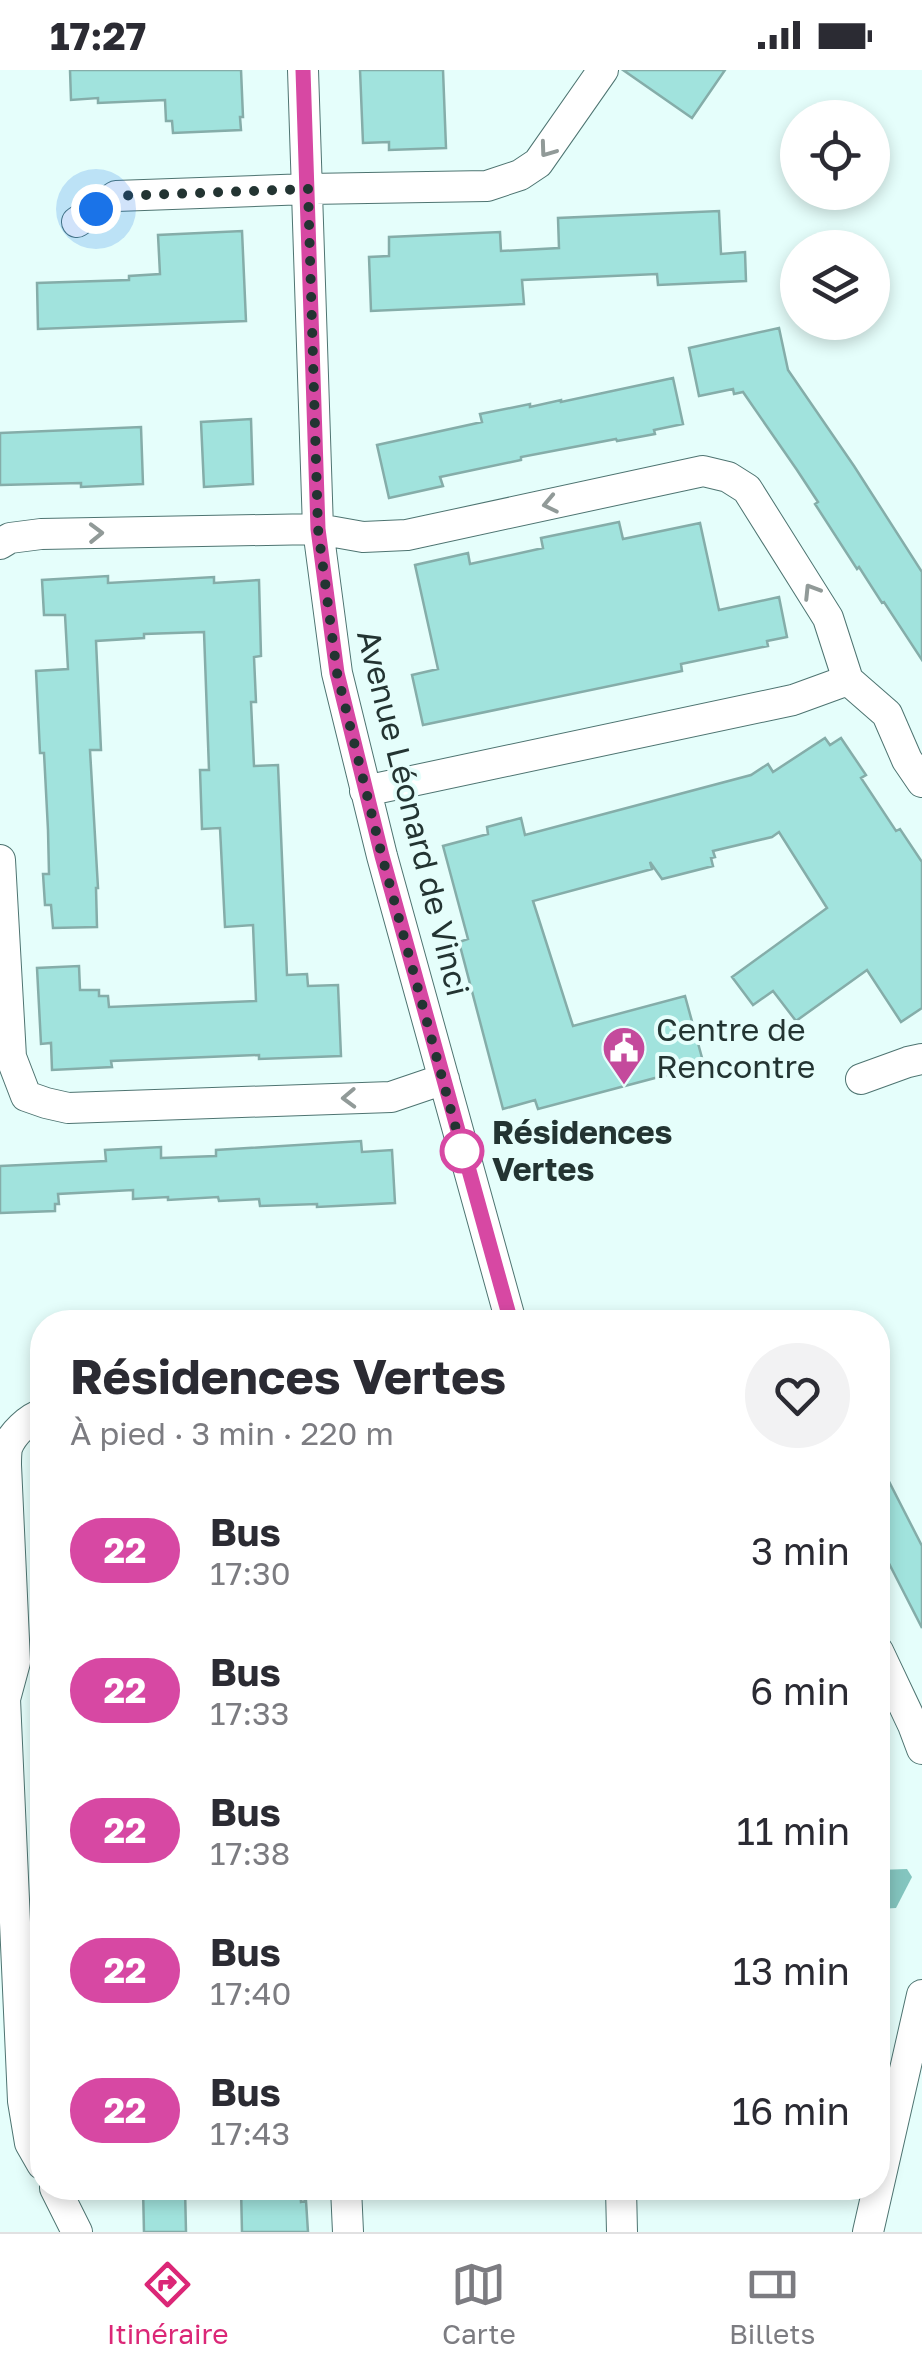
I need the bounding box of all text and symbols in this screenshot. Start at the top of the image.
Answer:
text: 17:27 [50,13,146,58]
map controls [780,100,890,340]
button: locate [780,100,890,210]
one-way arrow [541,139,559,157]
your location [71,184,121,234]
button: layers [780,230,890,340]
one-way arrow [542,493,559,514]
one-way arrow [88,522,104,544]
one-way arrow [804,583,823,601]
street label: Avenue Léonard de Vinci [350,626,478,1000]
place label: Centre de Rencontre [656,1010,815,1085]
public building icon: Centre de Rencontre [601,1025,647,1086]
one-way arrow [341,1087,357,1108]
place label: Résidences Vertes [492,1113,672,1188]
marker: Résidences Vertes [441,1130,483,1172]
button: heart [745,1343,850,1448]
text: Résidences Vertes [70,1347,506,1405]
text: À pied · 3 min · 220 m [70,1414,394,1452]
text: Bus [210,1509,281,1554]
text: 3 min [751,1528,850,1573]
text: 22 [104,1529,146,1571]
text: 17:30 [210,1554,291,1592]
text: Bus [210,1649,281,1694]
text: 6 min [750,1668,850,1713]
text: 22 [104,1669,146,1711]
text: 17:33 [210,1694,290,1732]
text: Bus [210,1789,281,1834]
text: 11 min [736,1808,850,1853]
text: 22 [104,1809,146,1851]
text: 17:38 [210,1834,290,1872]
text: Bus [210,1929,281,1974]
text: 13 min [733,1948,850,1993]
text: 22 [104,1949,146,1991]
text: 17:40 [210,1974,291,2012]
text: Bus [210,2069,281,2114]
text: 16 min [732,2088,850,2133]
text: 22 [104,2089,146,2131]
text: 17:43 [210,2114,290,2152]
tab: Itinéraire [107,2257,229,2350]
tab: Carte [442,2257,516,2350]
tab: Billets [729,2257,815,2350]

